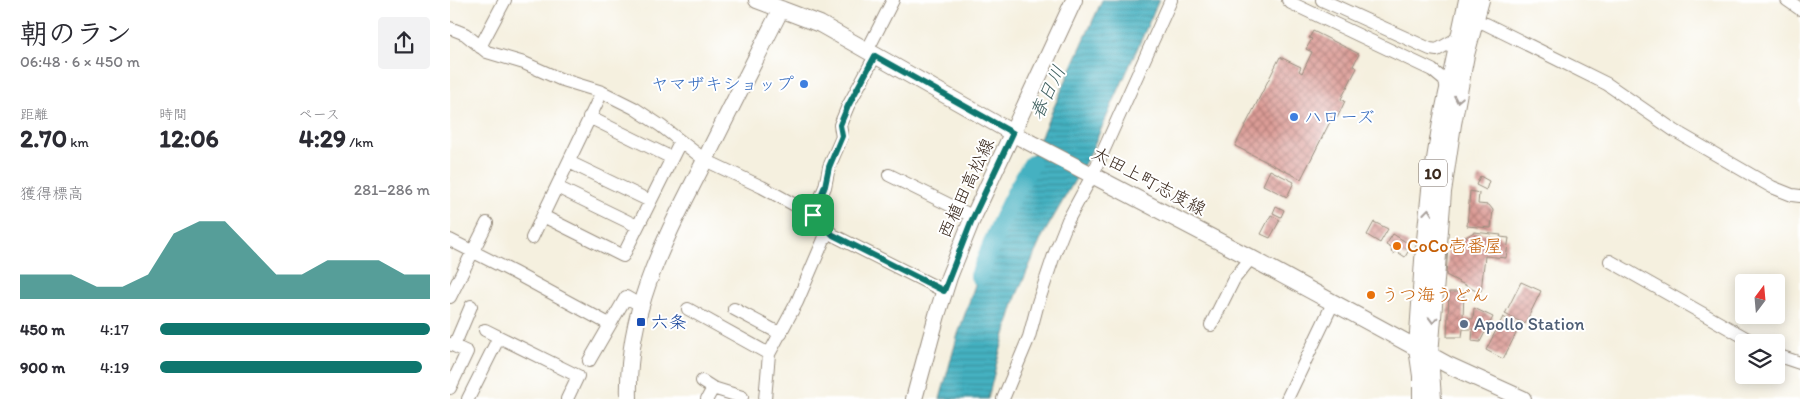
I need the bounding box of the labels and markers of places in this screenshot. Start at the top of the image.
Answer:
place label: ヤマザキショップ [651,73,794,95]
marker: ヤマザキショップ [798,78,810,90]
place label: ハローズ [1304,106,1375,128]
marker: ハローズ [1288,111,1300,123]
pin [792,194,834,236]
place label: CoCo壱番屋 [1407,235,1503,257]
marker: CoCo壱番屋 [1391,240,1403,252]
place label: うつ海うどん [1381,284,1489,306]
marker: うつ海うどん [1365,289,1377,301]
place label: 六条 [651,311,687,333]
place label: Apollo Station [1474,313,1585,335]
marker: 六条 [635,316,647,328]
marker: Apollo Station [1458,318,1470,330]

